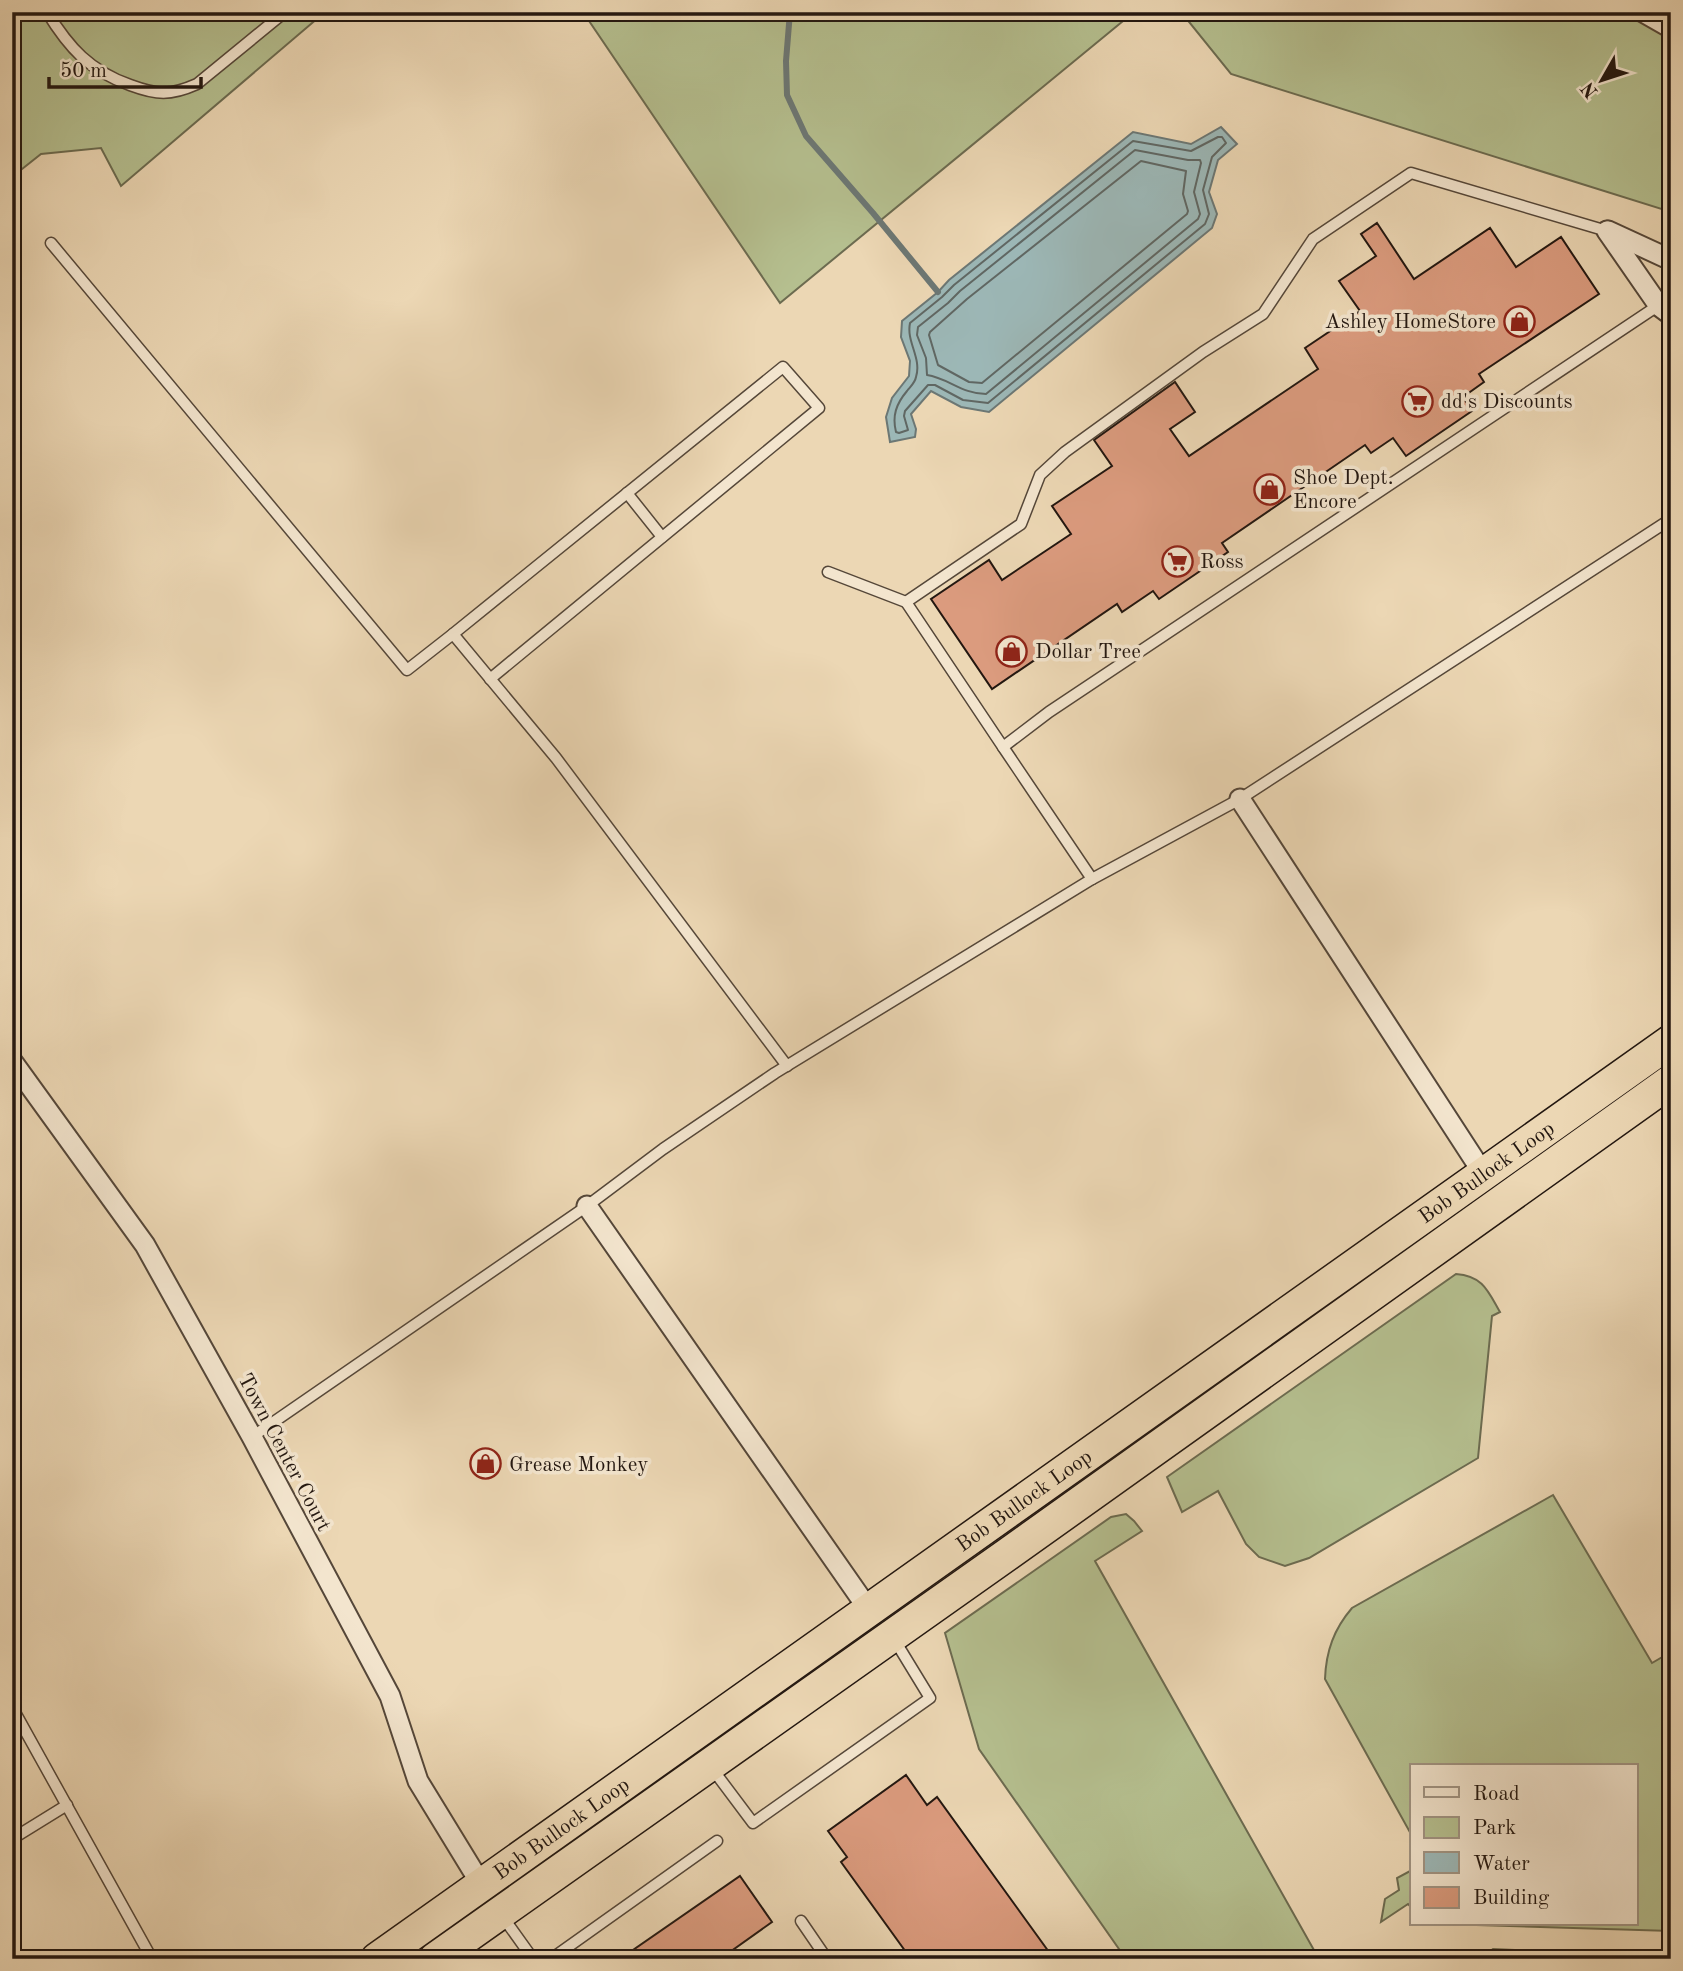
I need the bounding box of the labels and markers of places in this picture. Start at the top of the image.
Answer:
shop icon: Ashley HomeStore [1502,304,1536,338]
place label: Ashley HomeStore [1325,312,1496,333]
supermarket icon: dd's Discounts [1401,384,1435,418]
place label: dd's Discounts [1441,392,1573,413]
place label: Shoe Dept. Encore [1293,468,1394,513]
shop icon: Shoe Dept. Encore [1253,472,1287,506]
supermarket icon: Ross [1160,544,1194,578]
place label: Ross [1200,552,1244,573]
shop icon: Dollar Tree [995,634,1029,668]
place label: Dollar Tree [1035,642,1141,663]
shop icon: Grease Monkey [469,1447,503,1481]
place label: Grease Monkey [509,1455,648,1476]

